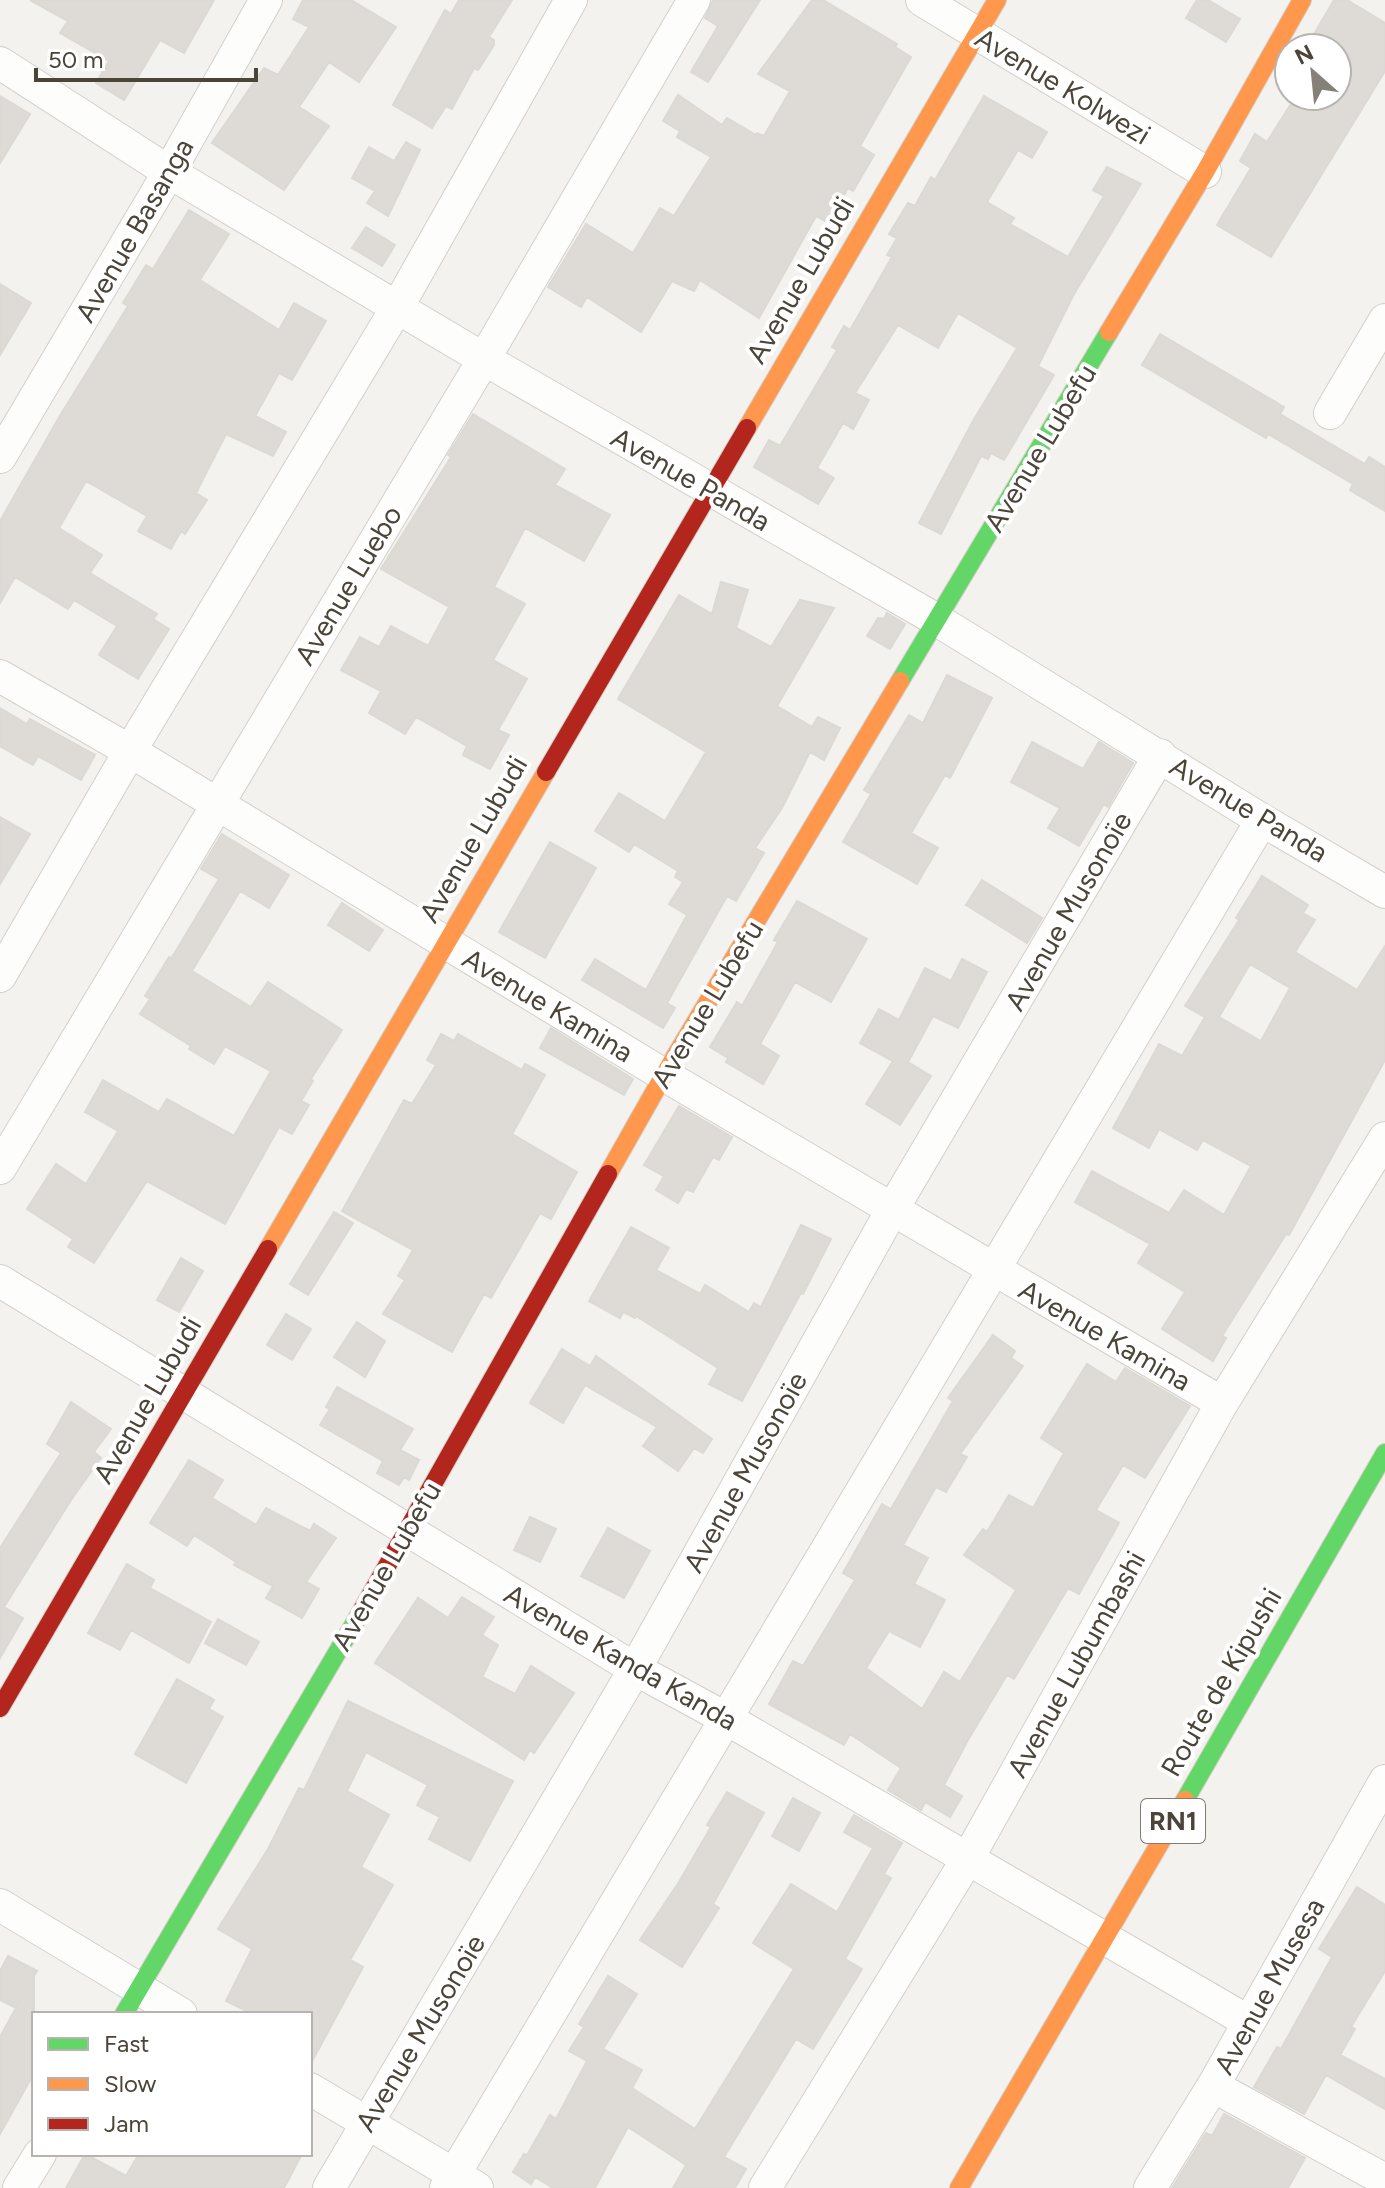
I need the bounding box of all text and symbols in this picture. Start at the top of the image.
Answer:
street label: Avenue Kolwezi [969,20,1157,152]
scale bar [36,32,256,82]
north arrow [1273,32,1353,112]
text: N [1290,39,1318,71]
text: 50 m [48,45,104,74]
street label: Avenue Basanga [68,132,200,328]
street label: Avenue Lubudi [739,191,861,369]
street label: Avenue Lubefu [977,358,1103,538]
street label: Avenue Panda [605,420,777,538]
street label: Avenue Luebo [287,499,409,671]
street label: Avenue Panda [1164,749,1334,869]
street label: Avenue Lubudi [412,750,534,928]
street label: Avenue Musonoïe [997,806,1139,1016]
street label: Avenue Lubefu [644,914,770,1094]
street label: Avenue Kamina [457,941,639,1069]
street label: Avenue Kamina [1013,1272,1197,1398]
street label: Avenue Lubudi [86,1311,208,1489]
street label: Avenue Musonoïe [676,1366,814,1578]
street label: Avenue Lubefu [324,1475,448,1657]
street label: Avenue Lubumbashi [1000,1545,1152,1783]
street label: Avenue Kanda Kanda [498,1576,744,1738]
street label: Route de Kipushi [1153,1582,1289,1782]
road number: RN1 [1141,1799,1205,1843]
street label: Avenue Musesa [1206,1892,1332,2080]
street label: Avenue Musonoïe [348,1928,492,2138]
legend [32,2012,312,2156]
text: Fast [104,2029,149,2058]
text: Slow [104,2069,157,2098]
text: Jam [104,2109,149,2138]

